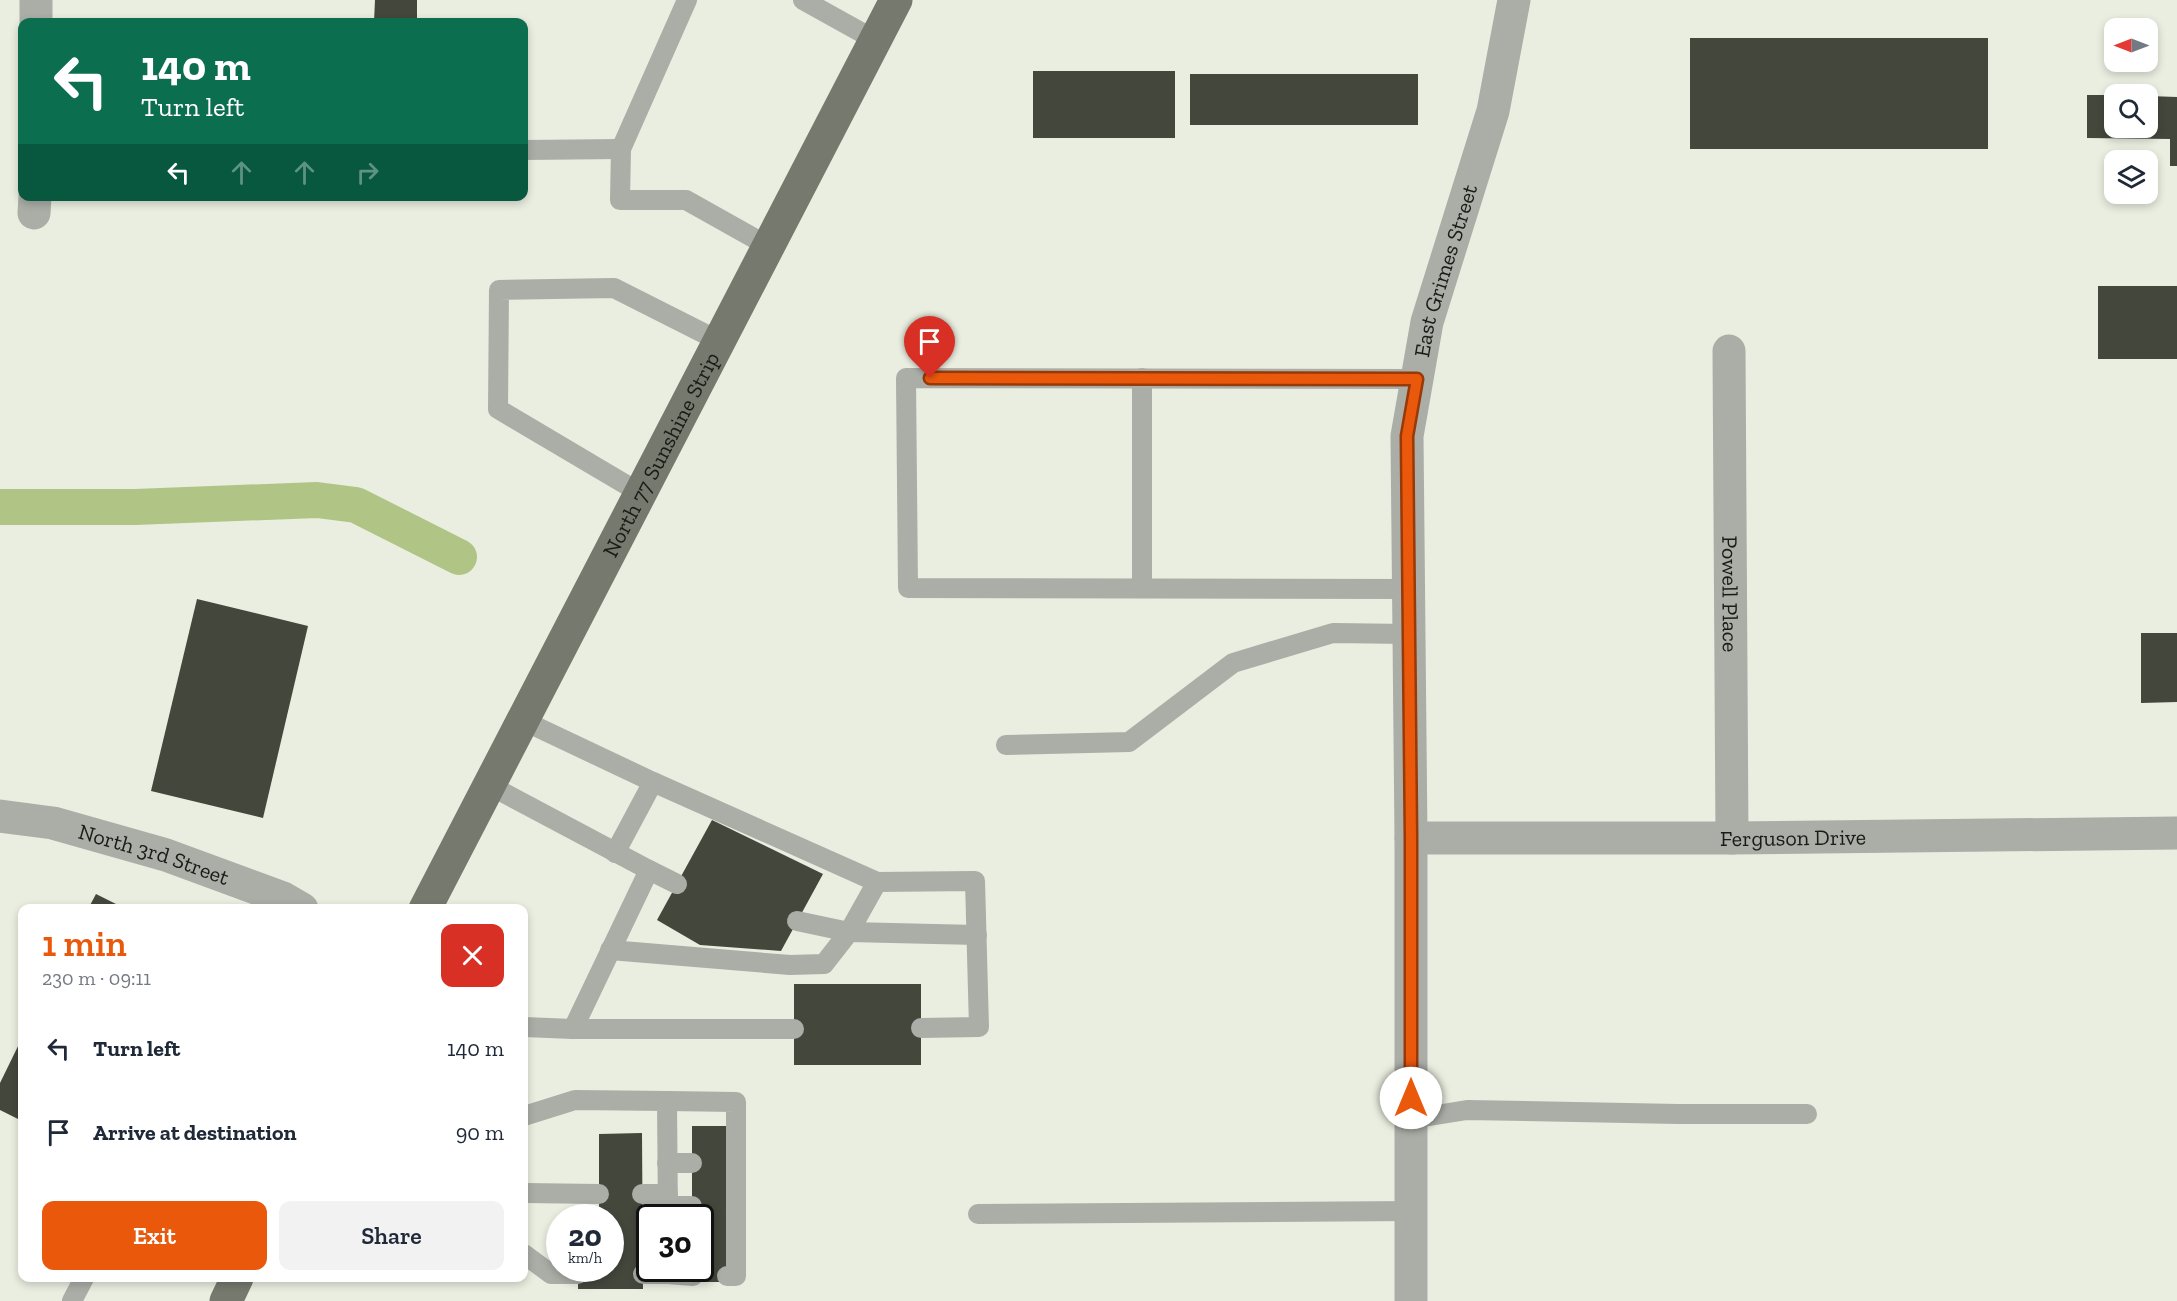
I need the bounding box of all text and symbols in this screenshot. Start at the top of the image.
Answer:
north arrow [2104,18,2158,72]
map controls [2104,18,2158,204]
text: 140 m [141,40,251,91]
icon: left [42,42,120,120]
button: search [2104,84,2158,138]
text: Turn left [141,91,244,123]
button: layers [2104,150,2158,204]
icon: left [162,156,195,189]
icon: ahead [225,156,258,189]
icon: ahead [288,156,321,189]
icon: right [351,156,384,189]
street label: East Grimes Street [1408,180,1484,359]
pin [904,316,955,378]
icon: arrive [913,325,946,358]
street label: North 77 Sunshine Strip [597,347,725,562]
street label: Powell Place [1716,536,1744,652]
street label: North 3rd Street [75,818,234,891]
street label: Ferguson Drive [1720,823,1866,852]
text: 1 min [42,922,127,965]
button: close [441,924,504,987]
text: 230 m · 09:11 [42,966,151,990]
icon: left [42,1032,75,1065]
text: Turn left [93,1035,180,1062]
text: 140 m [447,1035,504,1062]
position arrow [1379,1066,1443,1130]
icon: arrive [42,1116,75,1149]
text: Arrive at destination [93,1119,296,1146]
text: 90 m [456,1119,504,1146]
button: Exit [42,1201,267,1270]
button: Share [279,1201,504,1270]
speed limit sign: 30 [636,1204,714,1282]
text: 20 [568,1218,602,1254]
text: km/h [568,1249,602,1267]

